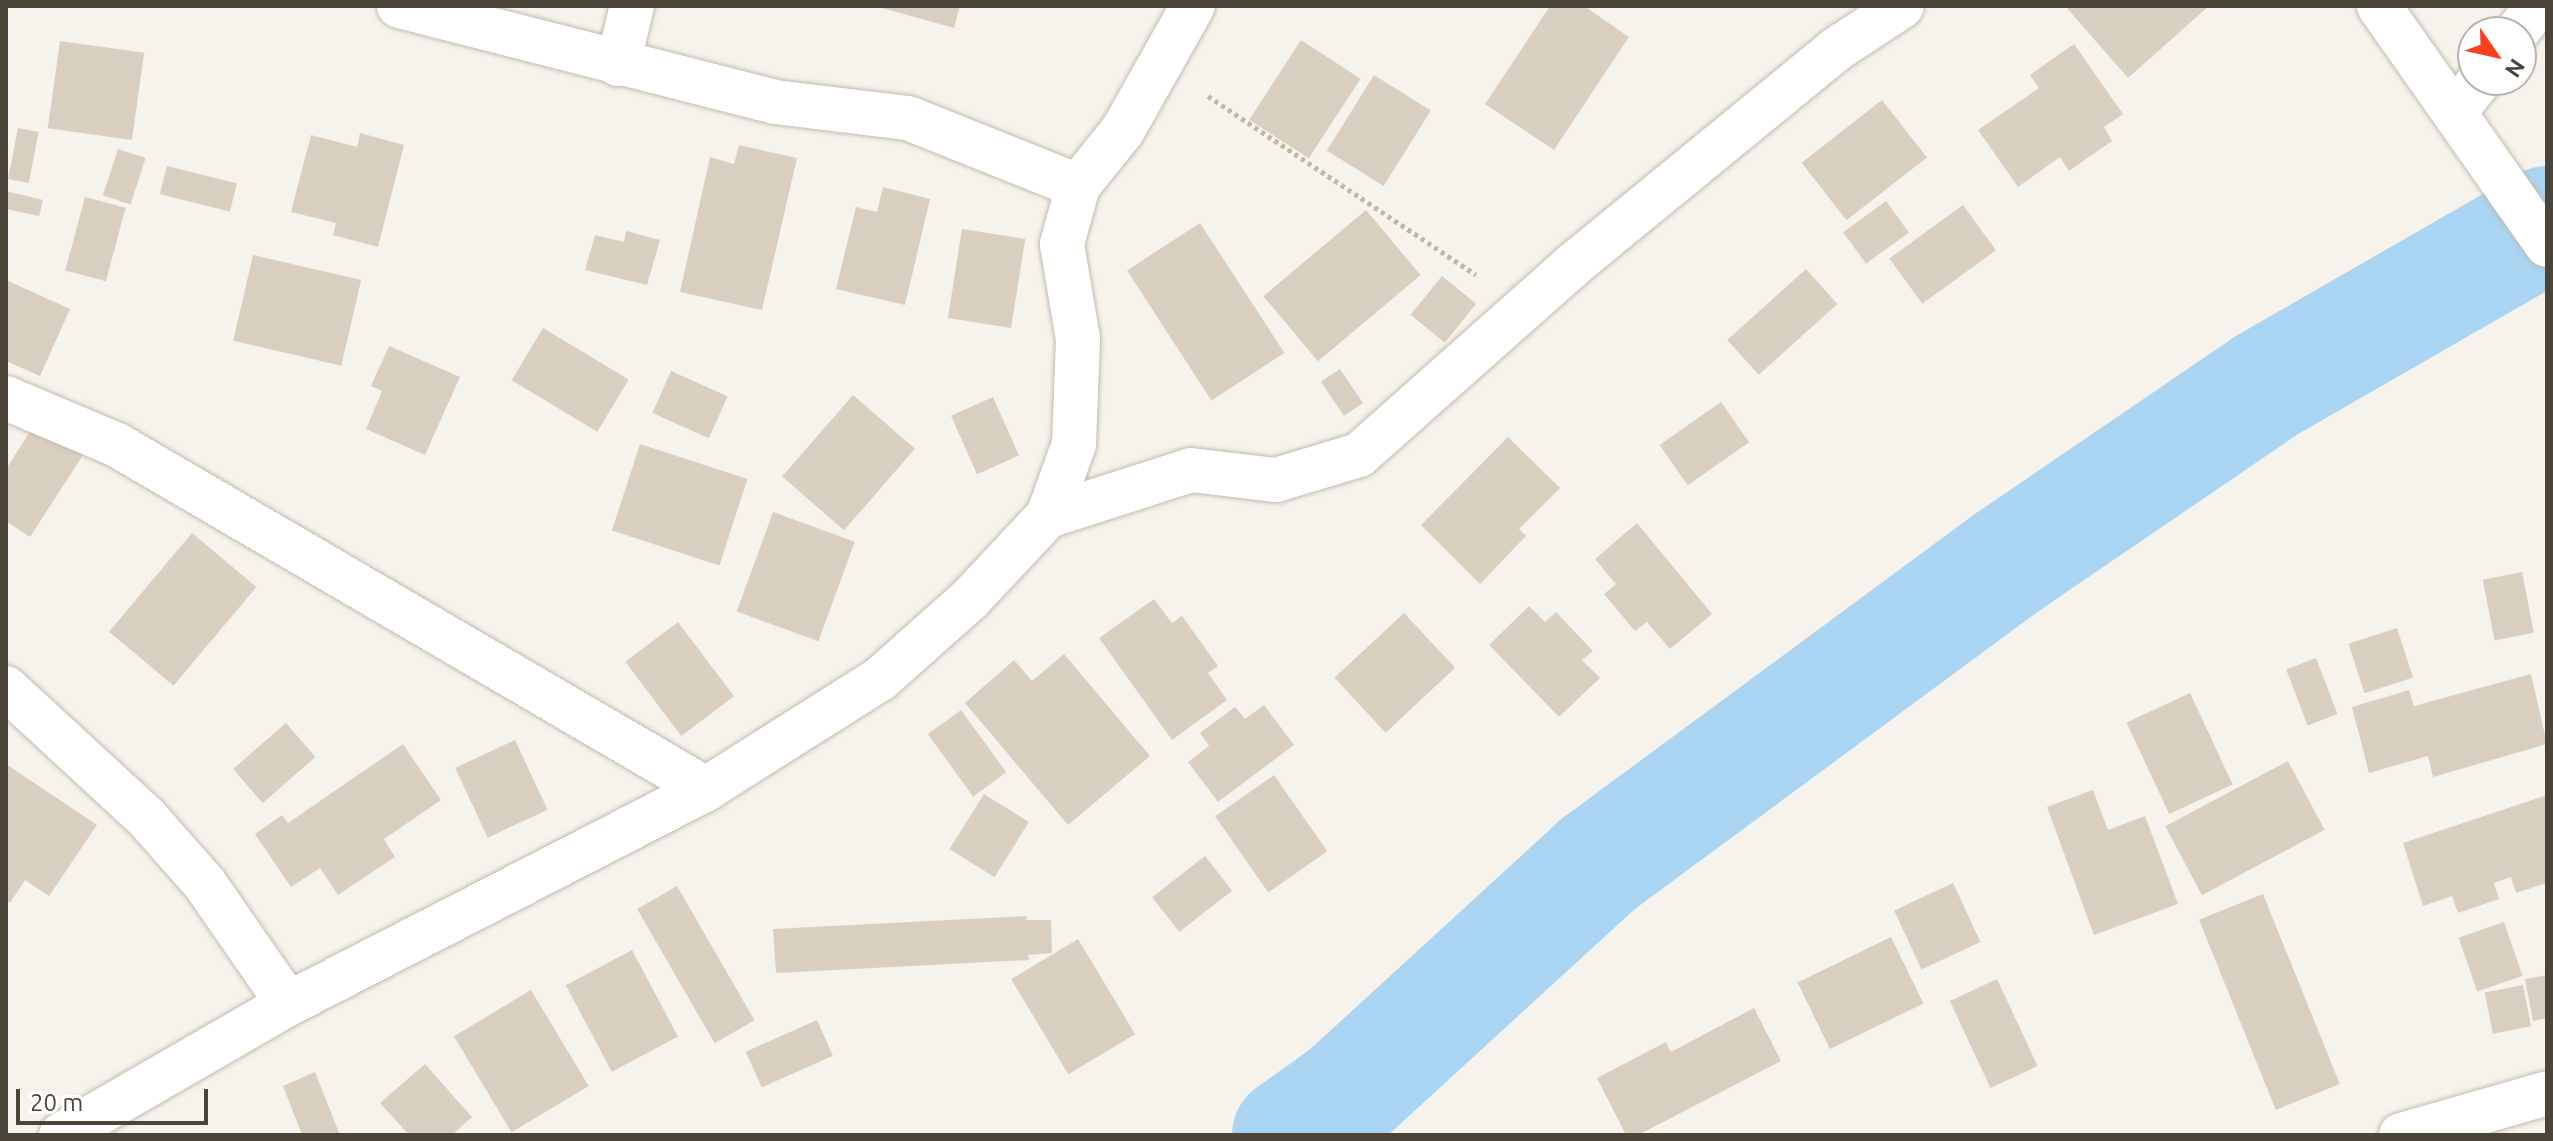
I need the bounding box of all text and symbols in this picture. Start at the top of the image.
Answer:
north arrow [2457,16,2537,96]
text: N [2501,55,2531,82]
scale bar [20,1073,212,1123]
text: 20 m [30,1089,83,1116]

